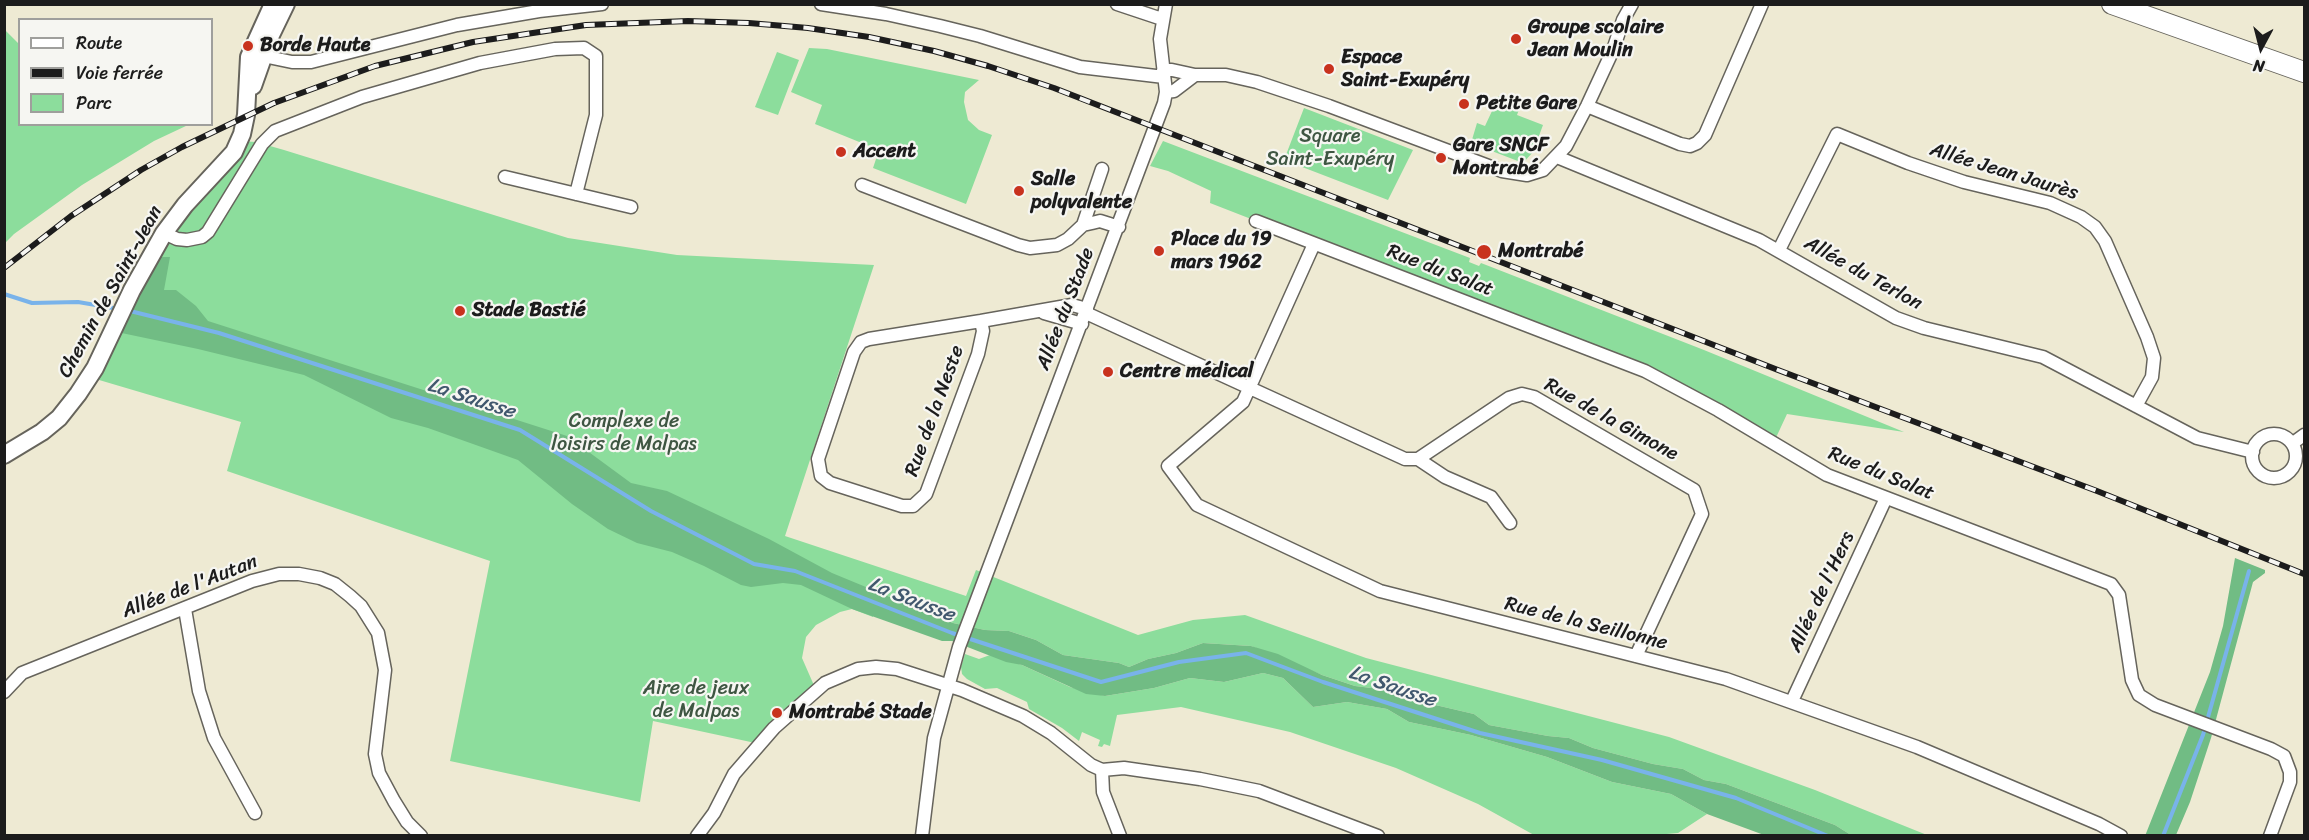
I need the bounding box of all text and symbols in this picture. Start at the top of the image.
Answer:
place label: Groupe scolaire Jean Moulin [1528,16,1664,63]
legend [18,18,213,126]
north arrow [2231,18,2291,78]
text: Route [76,27,122,59]
marker: Groupe scolaire Jean Moulin [1509,32,1523,46]
place label: Borde Haute [260,34,370,58]
marker: Borde Haute [241,39,255,53]
place label: Espace Saint-Exupéry [1341,46,1469,93]
text: N [2251,51,2266,81]
text: Voie ferrée [76,57,163,89]
marker: Espace Saint-Exupéry [1322,62,1336,76]
text: Parc [76,87,112,119]
place label: Petite Gare [1476,92,1577,116]
marker: Petite Gare [1457,97,1471,111]
park label: Square Saint-Exupéry [1266,125,1394,172]
place label: Gare SNCF Montrabé [1453,134,1549,181]
street label: Allée Jean Jaurès [1927,138,2081,206]
place label: Accent [853,140,916,164]
marker: Accent [834,145,848,159]
marker: Gare SNCF Montrabé [1434,151,1448,165]
place label: Salle polyvalente [1031,168,1132,215]
marker: Salle polyvalente [1012,184,1026,198]
street label: Chemin de Saint-Jean [54,202,168,382]
place label: Place du 19 mars 1962 [1171,228,1272,275]
street label: Allée du Terlon [1800,232,1926,316]
street label: Rue du Salat [1383,240,1497,302]
place label: Montrabé [1498,240,1583,264]
marker: Montrabé [1475,243,1493,261]
marker: Place du 19 mars 1962 [1152,244,1166,258]
street label: Allée du Stade [1032,245,1100,373]
place label: Stade Bastié [472,299,586,323]
marker: Stade Bastié [453,304,467,318]
street label: Rue de la Neste [900,342,970,480]
place label: Centre médical [1120,360,1253,384]
marker: Centre médical [1101,365,1115,379]
water label: La Sausse [424,373,518,425]
street label: Rue de la Gimone [1540,373,1682,467]
park label: Complexe de loisirs de Malpas [551,410,697,457]
street label: Rue du Salat [1825,442,1937,506]
street label: Allée de l'Hers [1784,528,1860,656]
street label: Allée de l'Autan [119,550,261,624]
water label: La Sausse [864,572,958,628]
street label: Rue de la Seillonne [1502,592,1670,656]
water label: La Sausse [1345,660,1439,714]
park label: Aire de jeux de Malpas [643,677,749,724]
place label: Montrabé Stade [789,701,932,725]
marker: Montrabé Stade [770,706,784,720]

